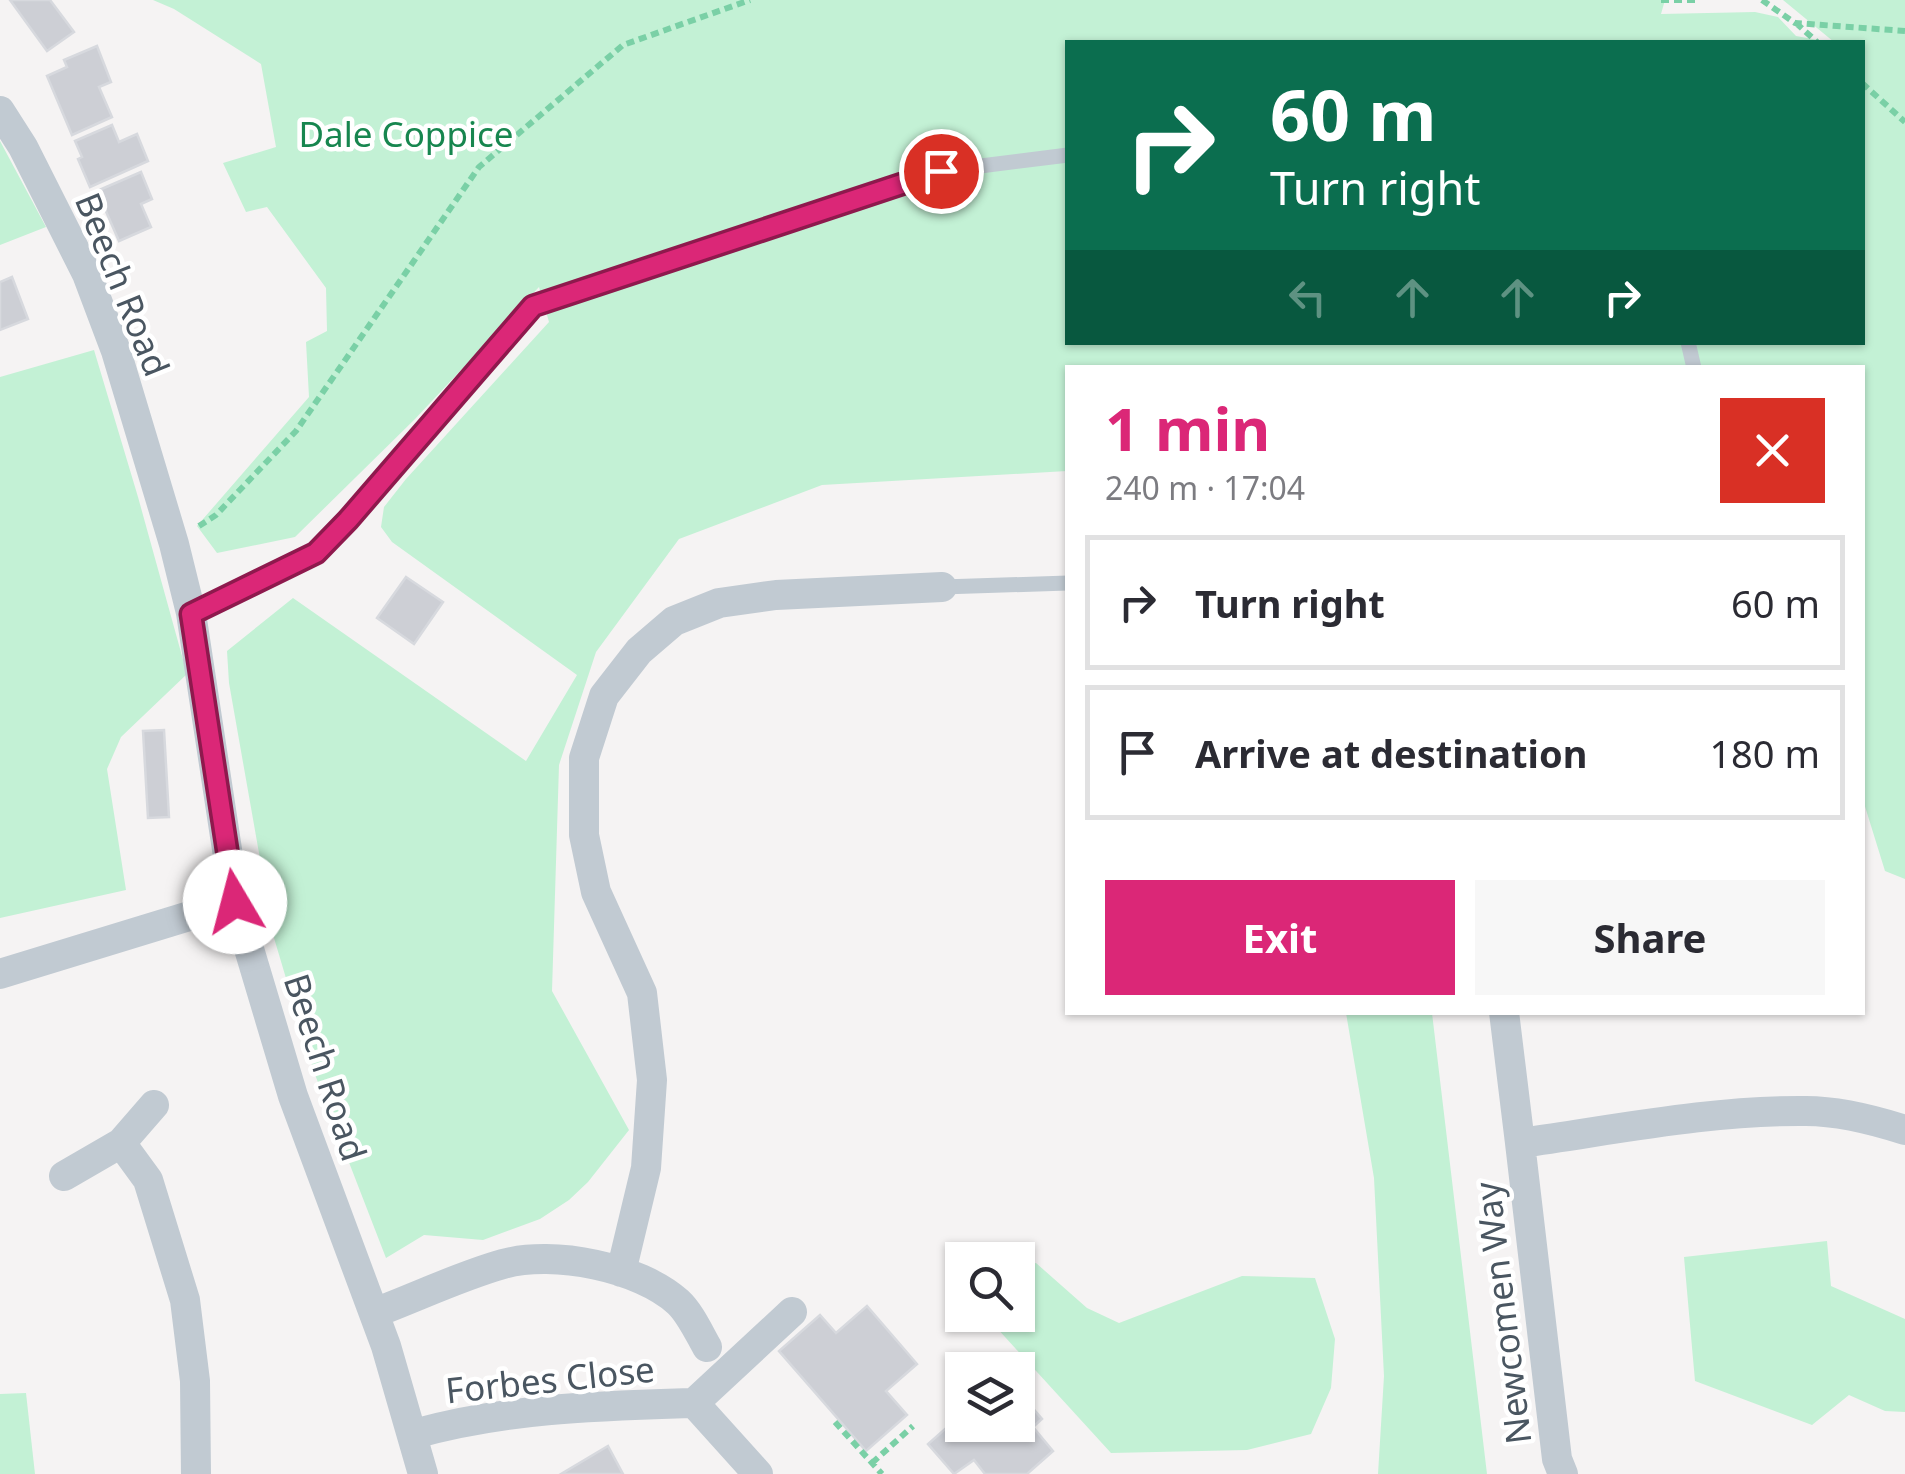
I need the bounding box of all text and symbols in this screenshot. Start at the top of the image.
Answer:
text: 60 m [1270,66,1437,162]
icon: right [1105,80,1235,210]
park label: Dale Coppice [299,110,513,157]
pin [899,129,984,214]
icon: arrive [914,144,969,199]
text: Turn right [1270,157,1481,218]
street label: Beech Road [65,185,181,383]
icon: left [1280,270,1335,325]
icon: ahead [1385,270,1440,325]
icon: ahead [1490,270,1545,325]
icon: right [1595,270,1650,325]
text: 1 min [1105,387,1270,469]
button: close [1720,398,1825,503]
text: 240 m · 17:04 [1105,466,1305,509]
icon: right [1110,575,1165,630]
text: Turn right [1195,577,1385,629]
text: 60 m [1731,577,1820,629]
icon: arrive [1110,725,1165,780]
text: Arrive at destination [1195,727,1587,779]
text: 180 m [1709,727,1820,779]
position arrow [183,850,287,954]
button: Exit [1105,880,1455,995]
button: Share [1475,880,1825,995]
street label: Beech Road [274,968,378,1166]
street label: Newcomen Way [1463,1179,1541,1447]
map controls [945,1242,1035,1442]
button: search [945,1242,1035,1332]
street label: Forbes Close [443,1345,657,1413]
button: layers [945,1352,1035,1442]

